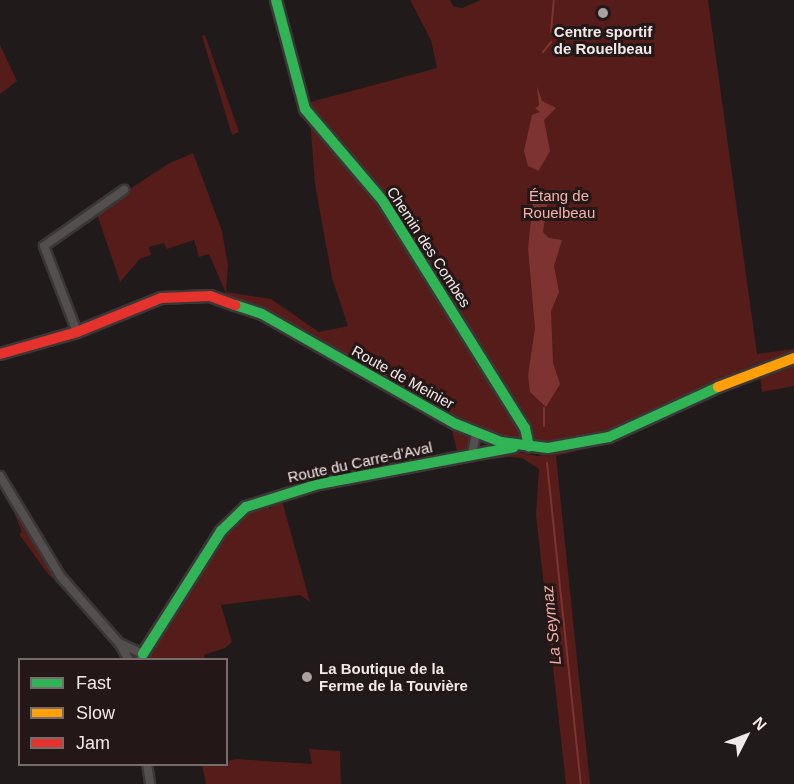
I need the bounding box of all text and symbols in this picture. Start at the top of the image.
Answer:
marker: Centre sportif de Rouelbeau [596,6,610,20]
place label: Centre sportif de Rouelbeau [554,22,652,57]
street label: Chemin des Combes [383,183,475,311]
park label: Étang de Rouelbeau [523,186,595,221]
street label: Route de Meinier [349,341,457,413]
street label: Route du Carre-d'Aval [286,438,434,486]
water label: La Seymaz [538,584,566,666]
legend [18,658,228,766]
place label: La Boutique de la Ferme de la Touvière [319,659,468,694]
marker: La Boutique de la Ferme de la Touvière [300,670,314,684]
text: Fast [76,673,111,693]
text: Slow [76,703,115,723]
north arrow [716,706,776,766]
text: N [750,714,770,734]
text: Jam [76,733,110,753]

